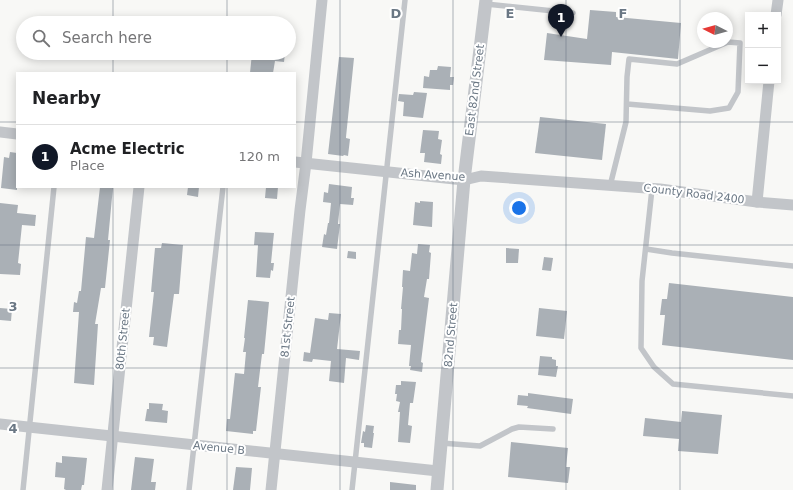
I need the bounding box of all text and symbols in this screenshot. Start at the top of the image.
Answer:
pin: 1 [548,4,574,37]
text: D [391,6,402,21]
text: E [506,6,514,21]
text: F [619,6,627,21]
north arrow [697,12,733,48]
map controls [745,12,781,84]
button: + [745,12,781,48]
search box [16,16,296,60]
icon: search [30,27,52,49]
text: Search here [62,29,152,47]
street label: East 82nd Street [463,43,487,137]
button: − [745,48,781,84]
text: Nearby [32,88,101,108]
text: Acme Electric [70,140,185,158]
text: 1 [40,149,50,164]
text: 120 m [238,149,280,164]
text: Place [70,158,105,173]
street label: Ash Avenue [400,166,466,184]
street label: County Road 2400 [643,181,745,207]
your location [509,198,529,218]
street label: 81st Street [278,295,298,358]
text: 3 [8,299,18,314]
street label: 82nd Street [442,301,460,368]
street label: 80th Street [113,307,133,371]
text: 4 [8,421,18,436]
street label: Avenue B [193,439,245,457]

